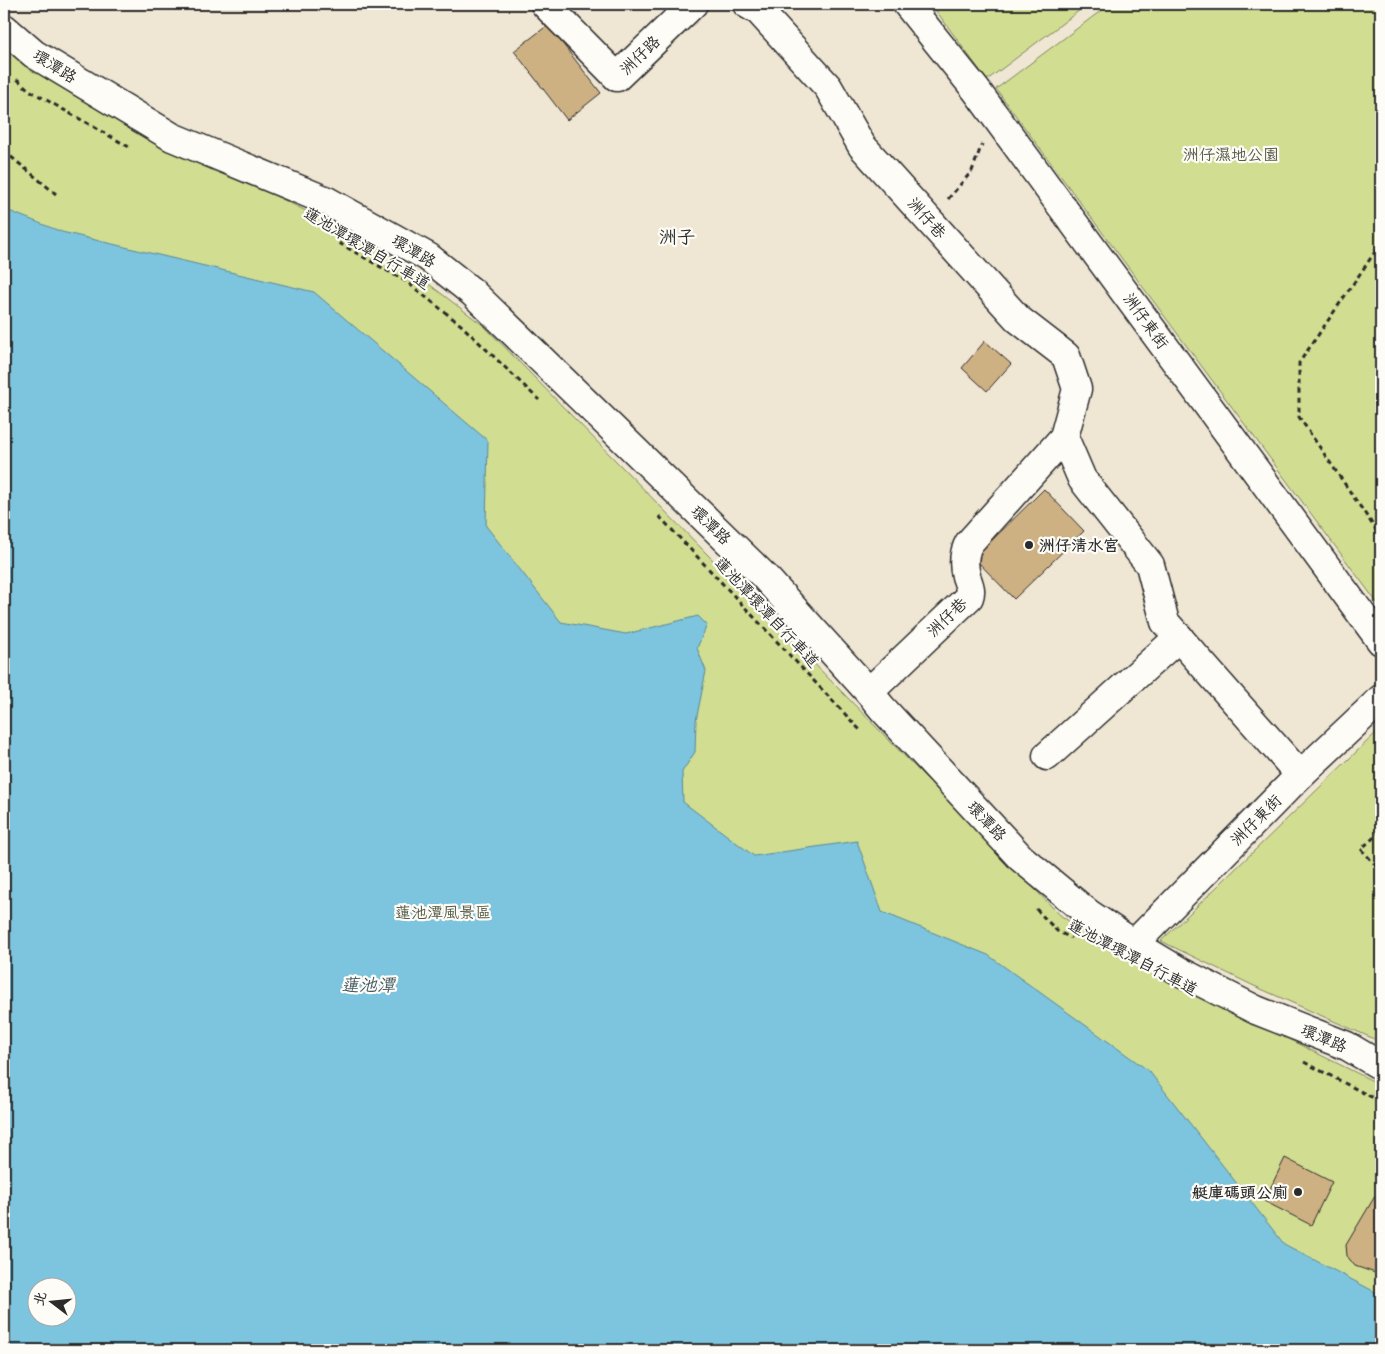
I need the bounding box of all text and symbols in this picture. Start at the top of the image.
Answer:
street label: 洲仔路 [616,31,664,79]
street label: 環潭路 [30,45,80,87]
park label: 洲仔濕地公園 [1183,145,1279,164]
street label: 洲仔巷 [904,194,950,242]
street label: 蓮池潭環潭自行車道 [300,203,434,293]
district label: 洲子 [659,226,695,248]
street label: 環潭路 [389,230,439,272]
street label: 洲仔東街 [1120,290,1172,352]
street label: 環潭路 [687,501,735,549]
place label: 洲仔清水宮 [1039,536,1119,555]
marker: 洲仔清水宮 [1023,539,1035,551]
street label: 蓮池潭環潭自行車道 [711,553,823,671]
street label: 洲仔巷 [923,593,971,641]
street label: 洲仔東街 [1227,791,1285,849]
street label: 環潭路 [964,797,1010,845]
park label: 蓮池潭風景區 [395,903,491,922]
street label: 蓮池潭環潭自行車道 [1065,915,1201,999]
water label: 蓮池潭 [341,974,397,996]
street label: 環潭路 [1298,1020,1350,1056]
place label: 艇庫碼頭公廁 [1192,1183,1288,1202]
marker: 艇庫碼頭公廁 [1292,1186,1304,1198]
north arrow [28,1276,78,1326]
text: 北 [30,1289,50,1308]

